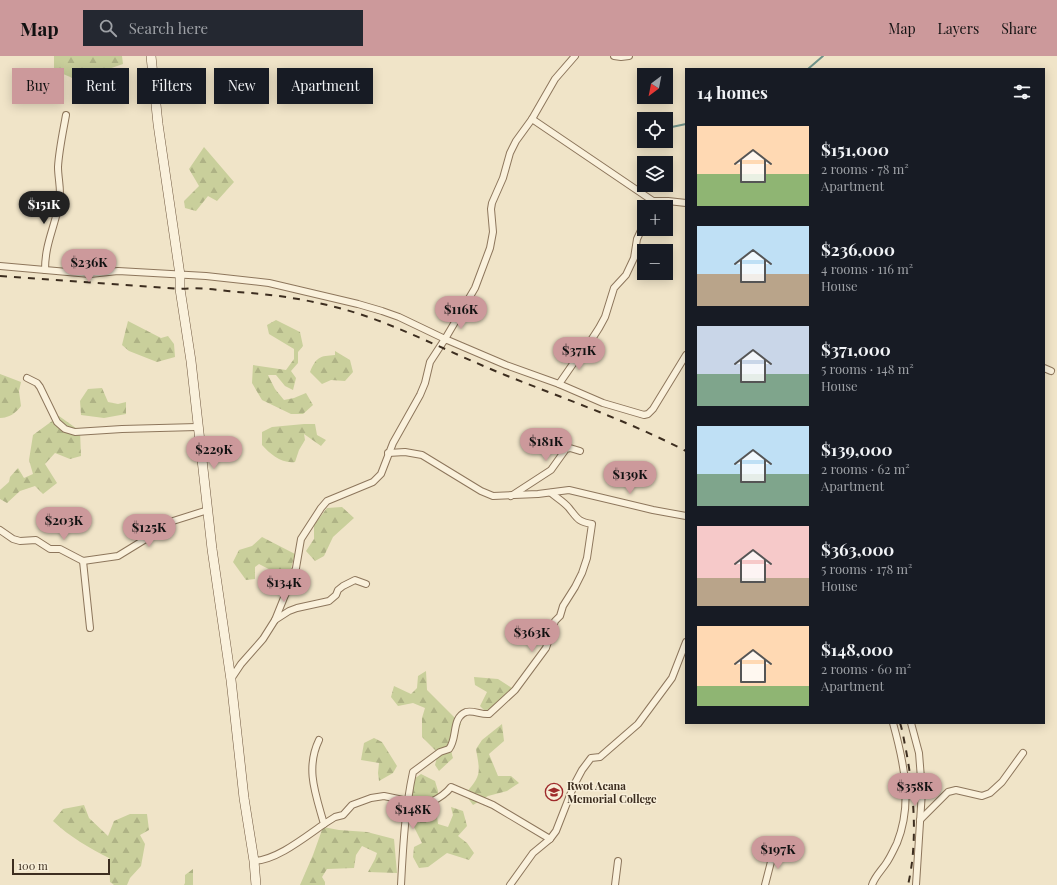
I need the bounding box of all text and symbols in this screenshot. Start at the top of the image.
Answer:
search box [83,10,363,46]
text: Map [20,15,59,41]
icon: search [97,17,119,39]
text: Search here [129,18,208,38]
text: Map [888,19,916,38]
text: Layers [938,19,979,38]
text: Share [1001,19,1037,38]
chip: Buy [12,68,64,104]
chip: Rent [72,68,129,104]
chip: Filters [137,68,206,104]
chip: New [214,68,269,104]
chip: Apartment [277,68,373,104]
north arrow [637,68,673,104]
map controls [637,68,673,280]
text: 14 homes [697,81,768,103]
icon: filters [1011,81,1033,103]
button: locate [637,112,673,148]
text: $151,000 [821,138,889,160]
icon: home [729,142,777,190]
button: layers [637,156,673,192]
text: 2 rooms · 78 m² [821,160,909,177]
text: Apartment [821,177,884,194]
pin: $151K [16,191,72,225]
text: $151K [28,195,60,212]
button: + [637,200,673,236]
text: $236,000 [821,238,895,260]
icon: home [729,242,777,290]
button: − [637,244,673,280]
pin: $236K [61,249,117,283]
text: $236K [70,253,108,270]
text: 4 rooms · 116 m² [821,260,913,277]
text: House [821,277,858,294]
pin: $116K [433,296,489,330]
text: $116K [444,300,478,317]
pin: $371K [551,337,607,371]
text: $371,000 [821,338,891,360]
text: $371K [562,341,596,358]
icon: home [729,342,777,390]
text: 5 rooms · 148 m² [821,360,914,377]
text: House [821,377,858,394]
pin: $181K [518,428,574,462]
text: $181K [529,432,563,449]
pin: $229K [186,436,242,470]
text: $139,000 [821,438,892,460]
text: $229K [195,440,233,457]
icon: home [729,442,777,490]
text: 2 rooms · 62 m² [821,460,910,477]
pin: $139K [602,461,658,495]
text: $139K [612,465,648,482]
text: Apartment [821,477,884,494]
pin: $203K [36,507,92,541]
text: $203K [45,511,83,528]
pin: $125K [121,514,177,548]
text: $125K [132,518,166,535]
text: $363,000 [821,538,894,560]
icon: home [729,542,777,590]
text: 5 rooms · 178 m² [821,560,913,577]
pin: $134K [256,569,312,603]
text: $134K [267,573,301,590]
text: House [821,577,858,594]
pin: $363K [504,619,560,653]
text: $363K [514,623,550,640]
text: $148,000 [821,638,893,660]
icon: home [729,642,777,690]
text: 2 rooms · 60 m² [821,660,911,677]
text: Apartment [821,677,884,694]
pin: $358K [887,773,943,807]
text: $358K [897,777,933,794]
place label: Rwot Acana Memorial College [567,778,657,806]
school or university icon: Rwot Acana Memorial College [544,782,564,802]
pin: $148K [385,796,441,830]
text: $148K [395,800,431,817]
pin: $197K [750,836,806,870]
text: $197K [761,840,795,857]
scale bar [12,857,110,876]
text: 100 m [18,858,48,873]

